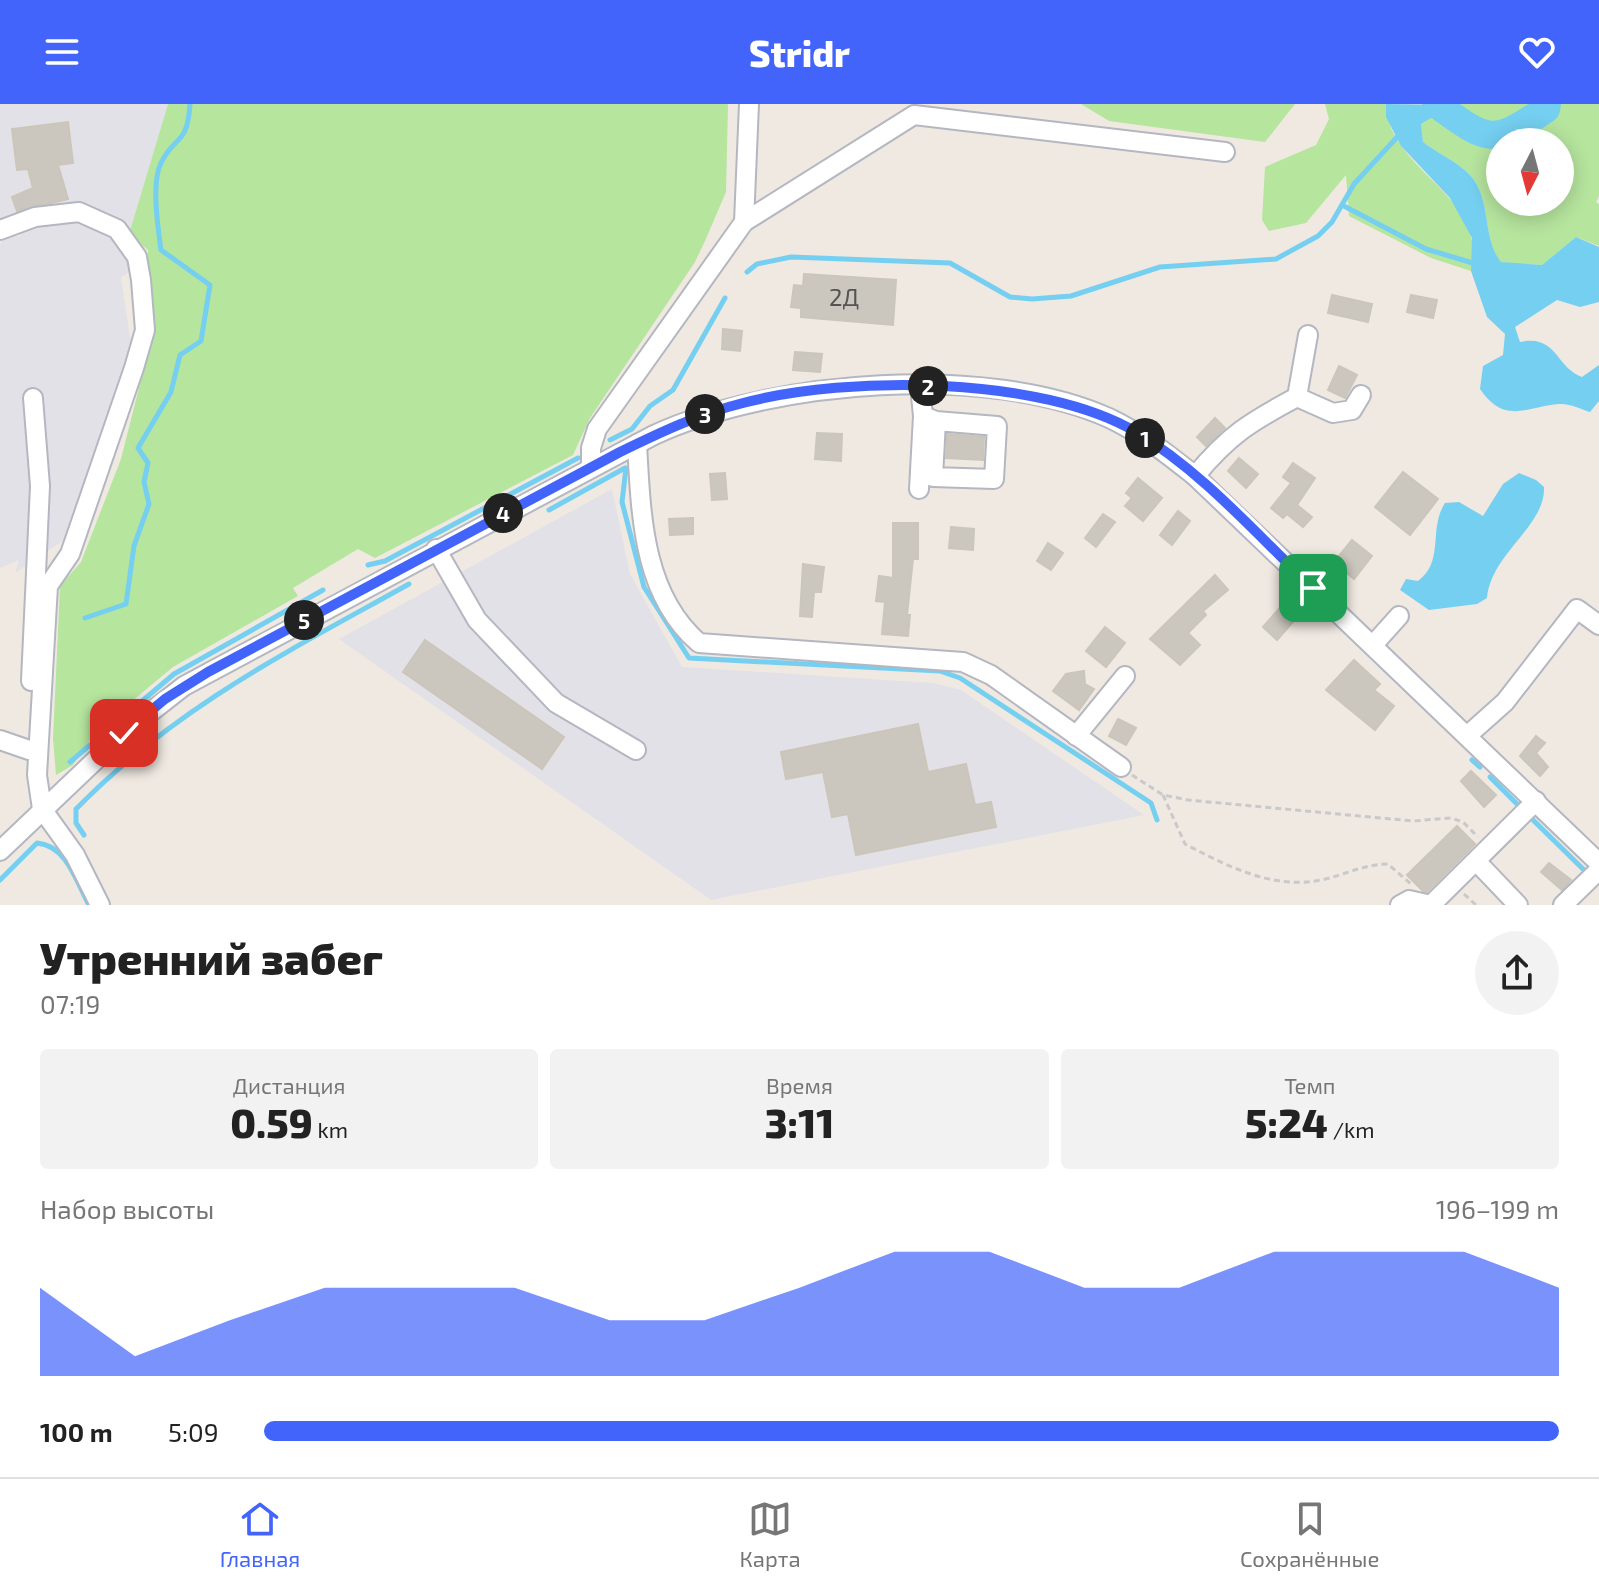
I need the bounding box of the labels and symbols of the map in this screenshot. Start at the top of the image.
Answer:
north arrow [1486,128,1574,216]
house number: 2Д [829,282,859,311]
pin: 2 [908,366,948,406]
pin: 3 [685,394,725,434]
pin: 1 [1125,418,1165,458]
pin: 4 [483,493,523,533]
pin [1279,554,1347,622]
pin: 5 [284,600,324,640]
pin [90,699,158,767]

